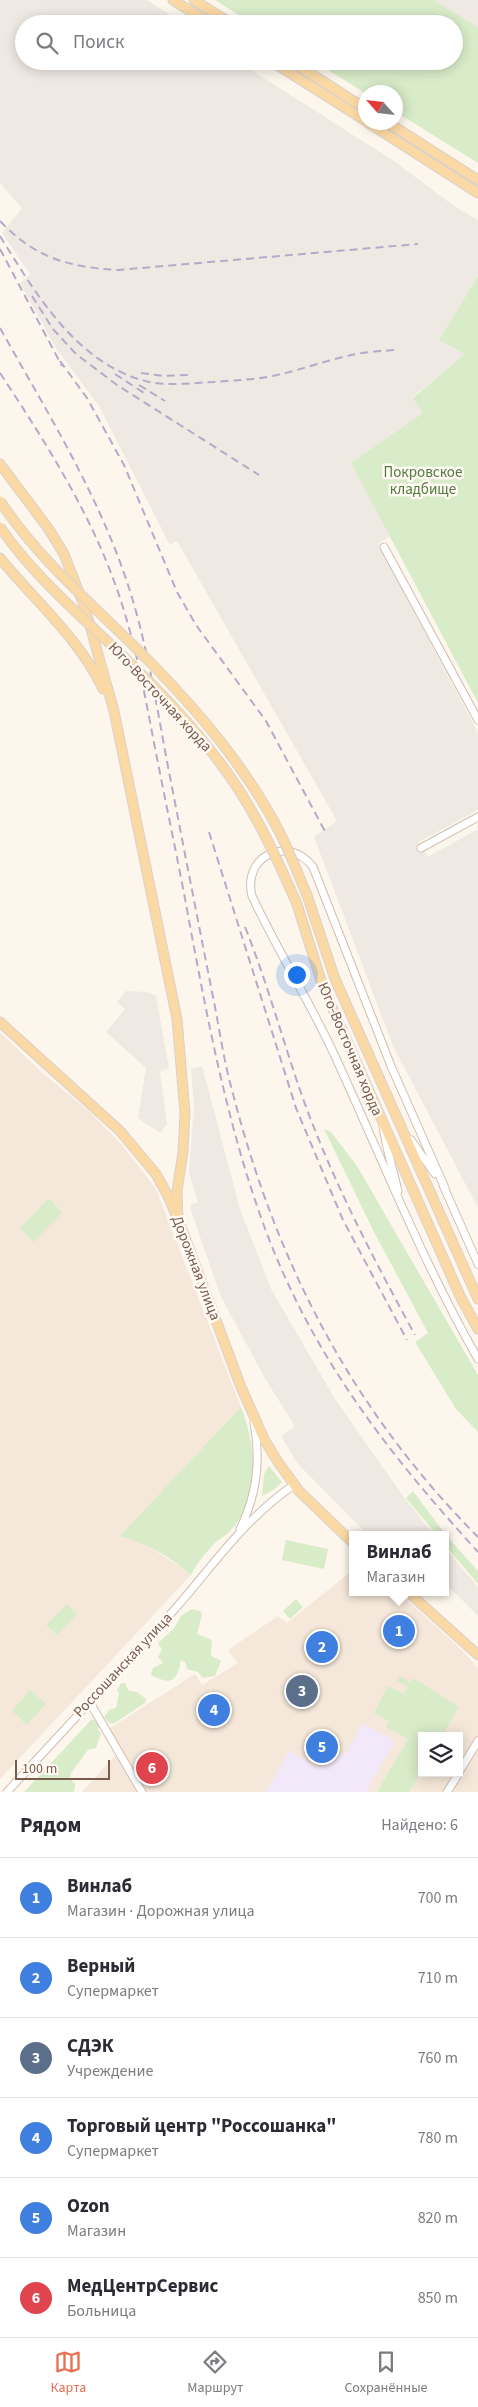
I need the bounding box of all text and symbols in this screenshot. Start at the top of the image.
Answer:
search box [15,15,463,70]
icon: search [33,29,61,57]
text: Поиск [73,29,124,56]
north arrow [358,85,403,130]
park label: Покровское кладбище [384,462,462,500]
street label: Юго-Восточная хорда [103,637,217,757]
your location [284,962,310,988]
street label: Юго-Восточная хорда [312,979,388,1119]
street label: Дорожная улица [166,1213,226,1323]
popup [349,1531,449,1596]
text: Винлаб [366,1539,432,1566]
text: Магазин [366,1566,426,1588]
street label: Россошанская улица [69,1608,177,1722]
pin: 1 [383,1612,415,1650]
pin: 2 [306,1628,338,1666]
pin: 3 [286,1672,318,1710]
pin: 4 [198,1691,230,1729]
pin: 5 [306,1728,338,1766]
map controls [418,1732,463,1777]
button: layers [418,1732,463,1777]
pin: 6 [136,1749,168,1787]
scale bar [15,1757,110,1780]
text: 100 m [22,1759,57,1779]
text: Рядом [20,1810,81,1840]
text: Найдено: 6 [381,1814,458,1836]
text: Винлаб [67,1873,132,1900]
text: 1 [32,1887,40,1909]
text: 700 m [418,1887,458,1909]
text: Магазин · Дорожная улица [67,1900,255,1922]
text: Верный [67,1953,135,1980]
text: 2 [32,1967,40,1989]
text: 710 m [418,1967,458,1989]
text: Супермаркет [67,1980,159,2002]
text: СДЭК [67,2033,114,2060]
text: 3 [32,2047,40,2069]
text: 760 m [418,2047,458,2069]
text: Учреждение [67,2060,154,2082]
text: Торговый центр "Россошанка" [67,2113,337,2140]
text: 4 [32,2127,40,2149]
text: 780 m [418,2127,458,2149]
text: Супермаркет [67,2140,159,2162]
text: Ozon [67,2193,110,2220]
text: 5 [32,2207,40,2229]
text: 820 m [418,2207,458,2229]
text: Магазин [67,2220,126,2242]
text: МедЦентрСервис [67,2273,218,2300]
text: 6 [32,2287,40,2309]
text: 850 m [418,2287,458,2309]
text: Больница [67,2300,136,2322]
tab: Карта [50,2348,86,2398]
tab: Маршрут [187,2348,243,2398]
tab: Сохранённые [344,2348,428,2398]

